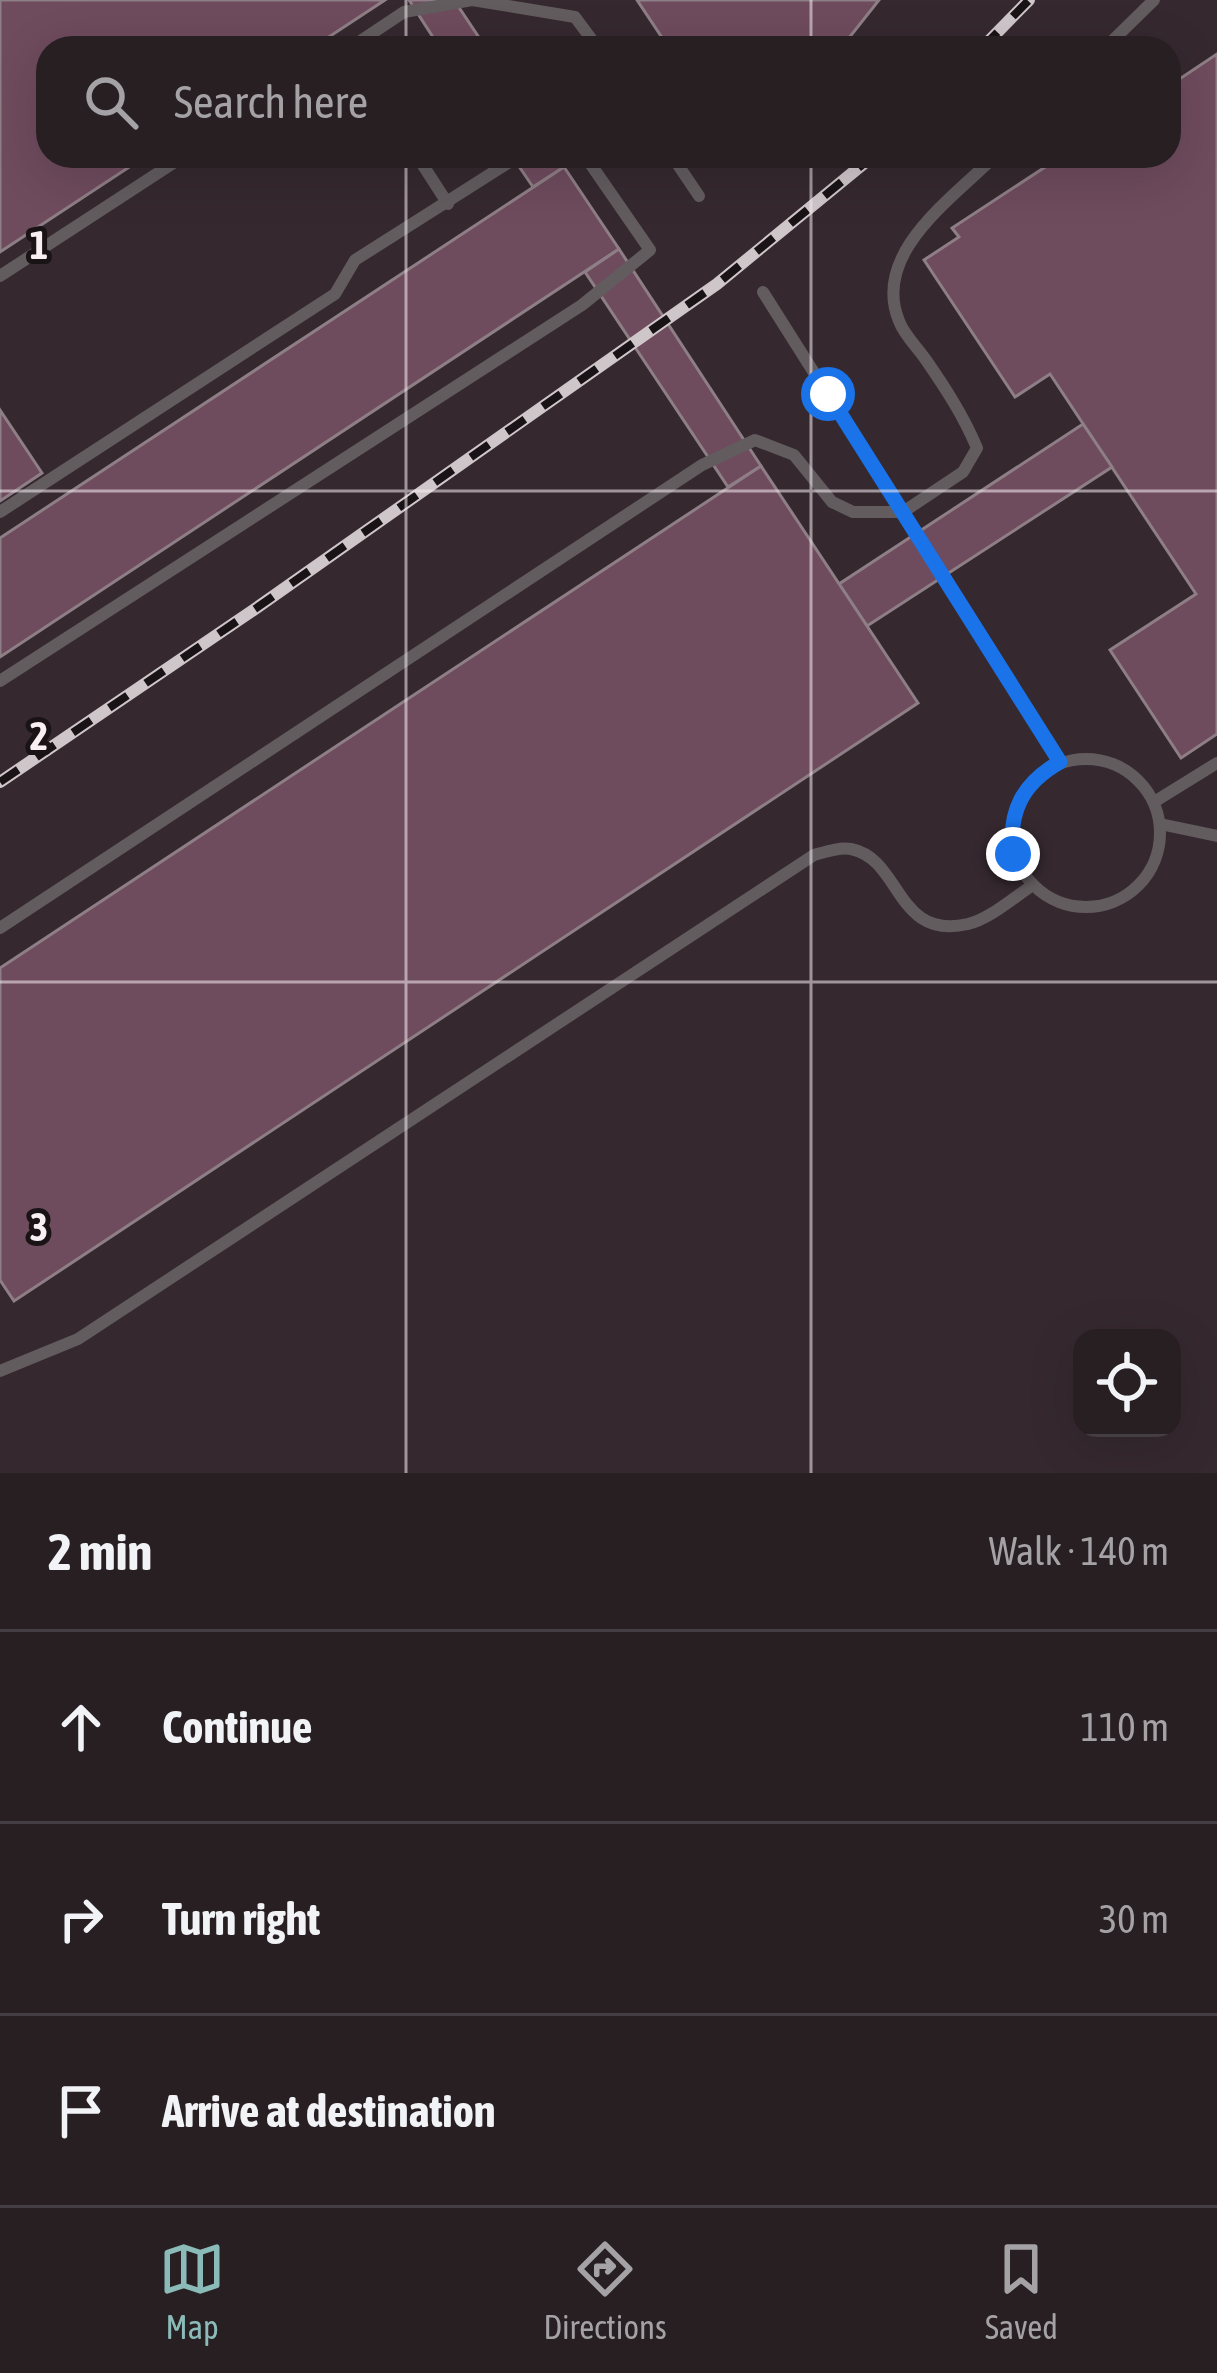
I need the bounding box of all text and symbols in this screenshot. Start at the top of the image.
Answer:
search box [36,36,1181,168]
icon: search [78,69,144,135]
text: Search here [174,76,368,128]
text: 1 [30,223,48,267]
route start [801,367,855,421]
text: 2 [30,714,48,758]
route end [986,827,1040,881]
text: 3 [30,1205,48,1249]
map controls [1073,1329,1181,1437]
button: locate [1073,1329,1181,1437]
text: 2 min [48,1522,152,1581]
text: Walk · 140 m [989,1529,1169,1573]
icon: ahead [48,1694,114,1760]
text: Continue [162,1701,313,1753]
text: 110 m [1081,1705,1169,1749]
icon: right [48,1886,114,1952]
text: Turn right [162,1893,320,1945]
text: 30 m [1099,1897,1169,1941]
icon: arrive [48,2078,114,2144]
text: Arrive at destination [162,2085,496,2137]
tab: Map [159,2236,225,2346]
tab: Directions [543,2236,667,2346]
tab: Saved [985,2236,1058,2346]

